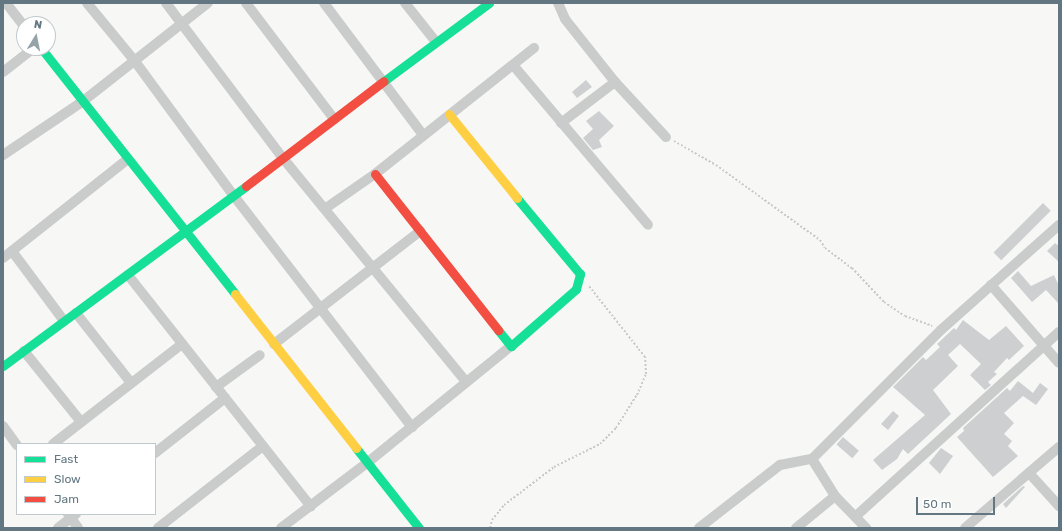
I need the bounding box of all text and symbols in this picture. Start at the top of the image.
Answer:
north arrow [16,16,56,56]
text: N [33,18,43,32]
legend [16,443,156,515]
text: Fast [54,452,78,466]
text: Slow [54,472,81,486]
scale bar [918,489,997,515]
text: Jam [54,492,79,506]
text: 50 m [923,497,951,511]

